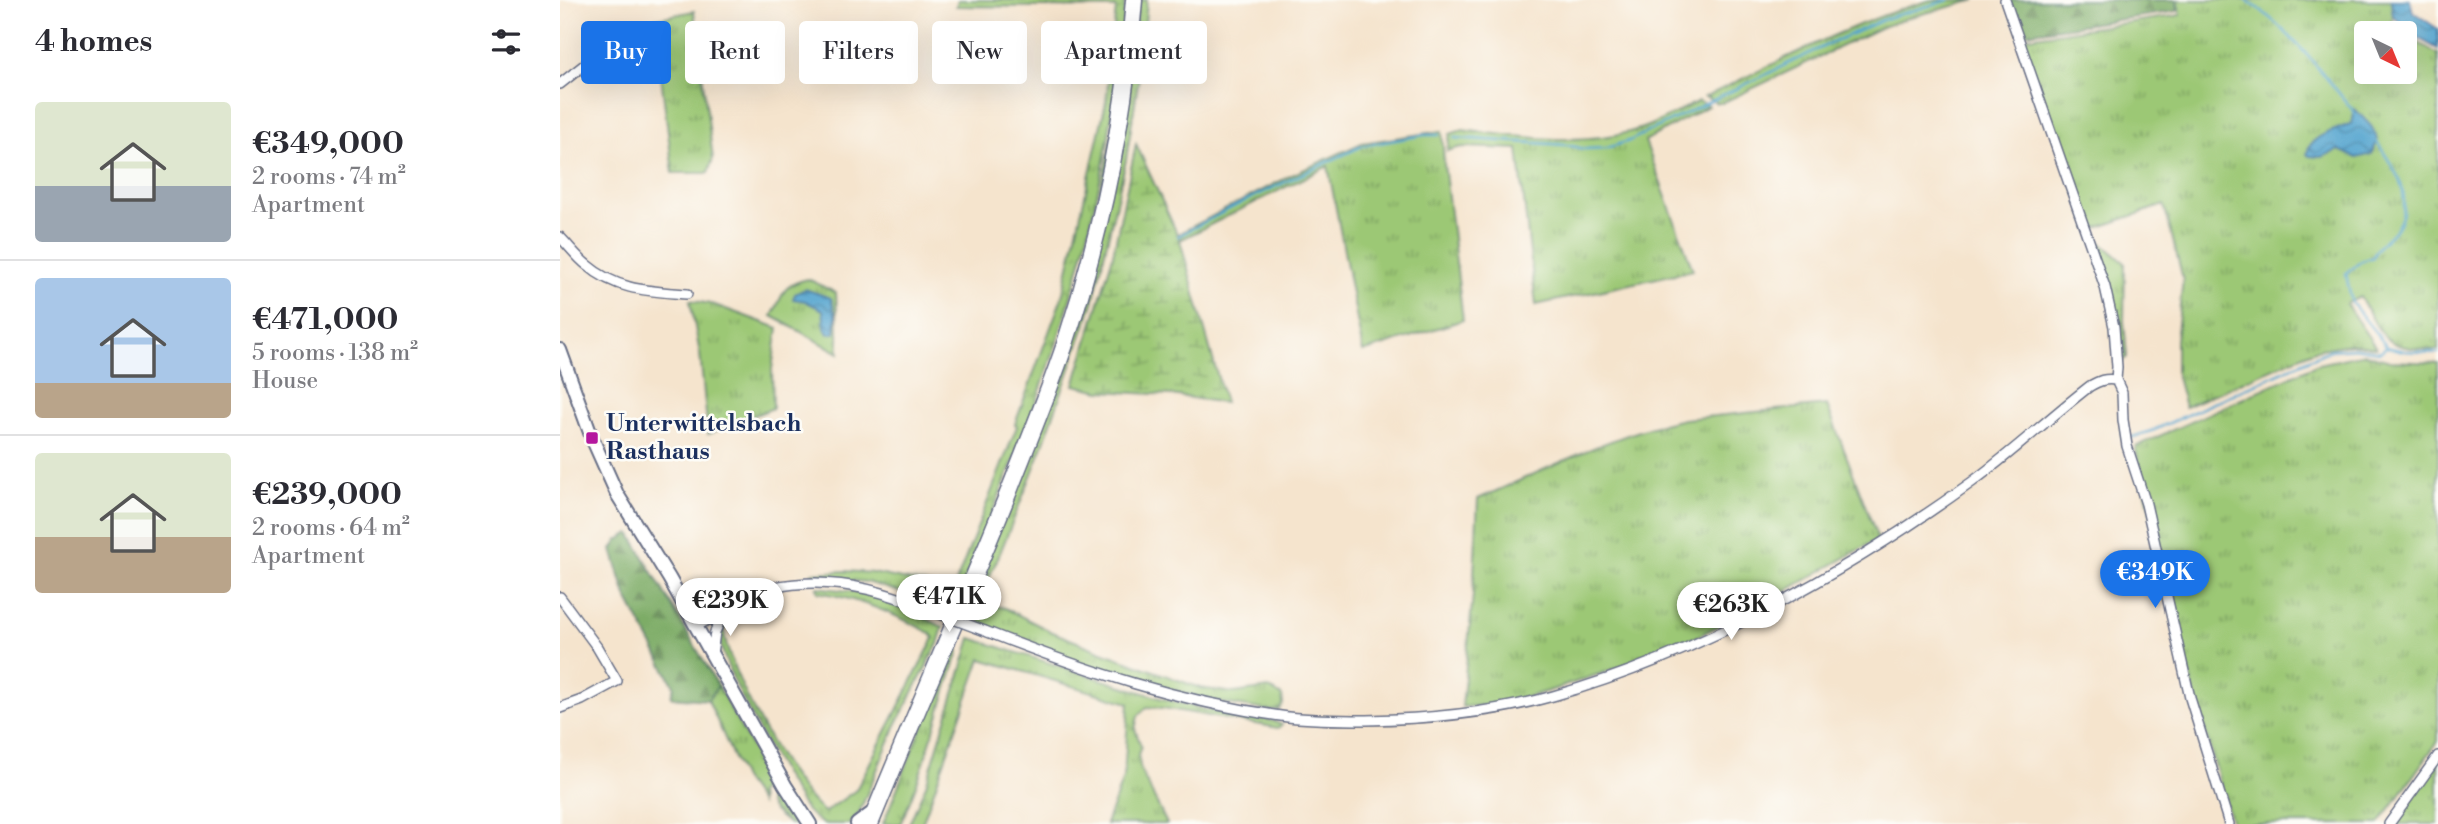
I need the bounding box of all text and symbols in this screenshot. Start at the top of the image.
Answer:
chip: Buy [581,21,671,84]
chip: Rent [685,21,785,84]
chip: Filters [799,21,918,84]
chip: New [932,21,1027,84]
chip: Apartment [1041,21,1207,84]
north arrow [2354,21,2417,84]
map controls [2354,21,2417,84]
text: 4 homes [35,23,152,61]
icon: filters [487,23,525,61]
text: €349,000 [252,125,404,163]
icon: home [91,130,175,214]
text: 2 rooms · 74 m² [252,163,406,191]
text: Apartment [252,191,365,219]
text: €471,000 [252,301,398,339]
icon: home [91,306,175,390]
text: 5 rooms · 138 m² [252,339,418,367]
text: House [252,367,318,395]
place label: Unterwittelsbach Rasthaus [606,409,801,467]
marker: Unterwittelsbach Rasthaus [584,430,600,446]
text: €239,000 [252,476,402,514]
icon: home [91,481,175,565]
text: 2 rooms · 64 m² [252,514,410,542]
text: Apartment [252,542,365,570]
pin: €349K [2106,550,2204,610]
text: €349K [2116,559,2194,587]
pin: €471K [900,574,998,634]
pin: €239K [681,578,779,638]
pin: €263K [1682,582,1780,642]
text: €471K [912,583,986,611]
text: €239K [692,587,768,615]
text: €263K [1693,591,1769,619]

